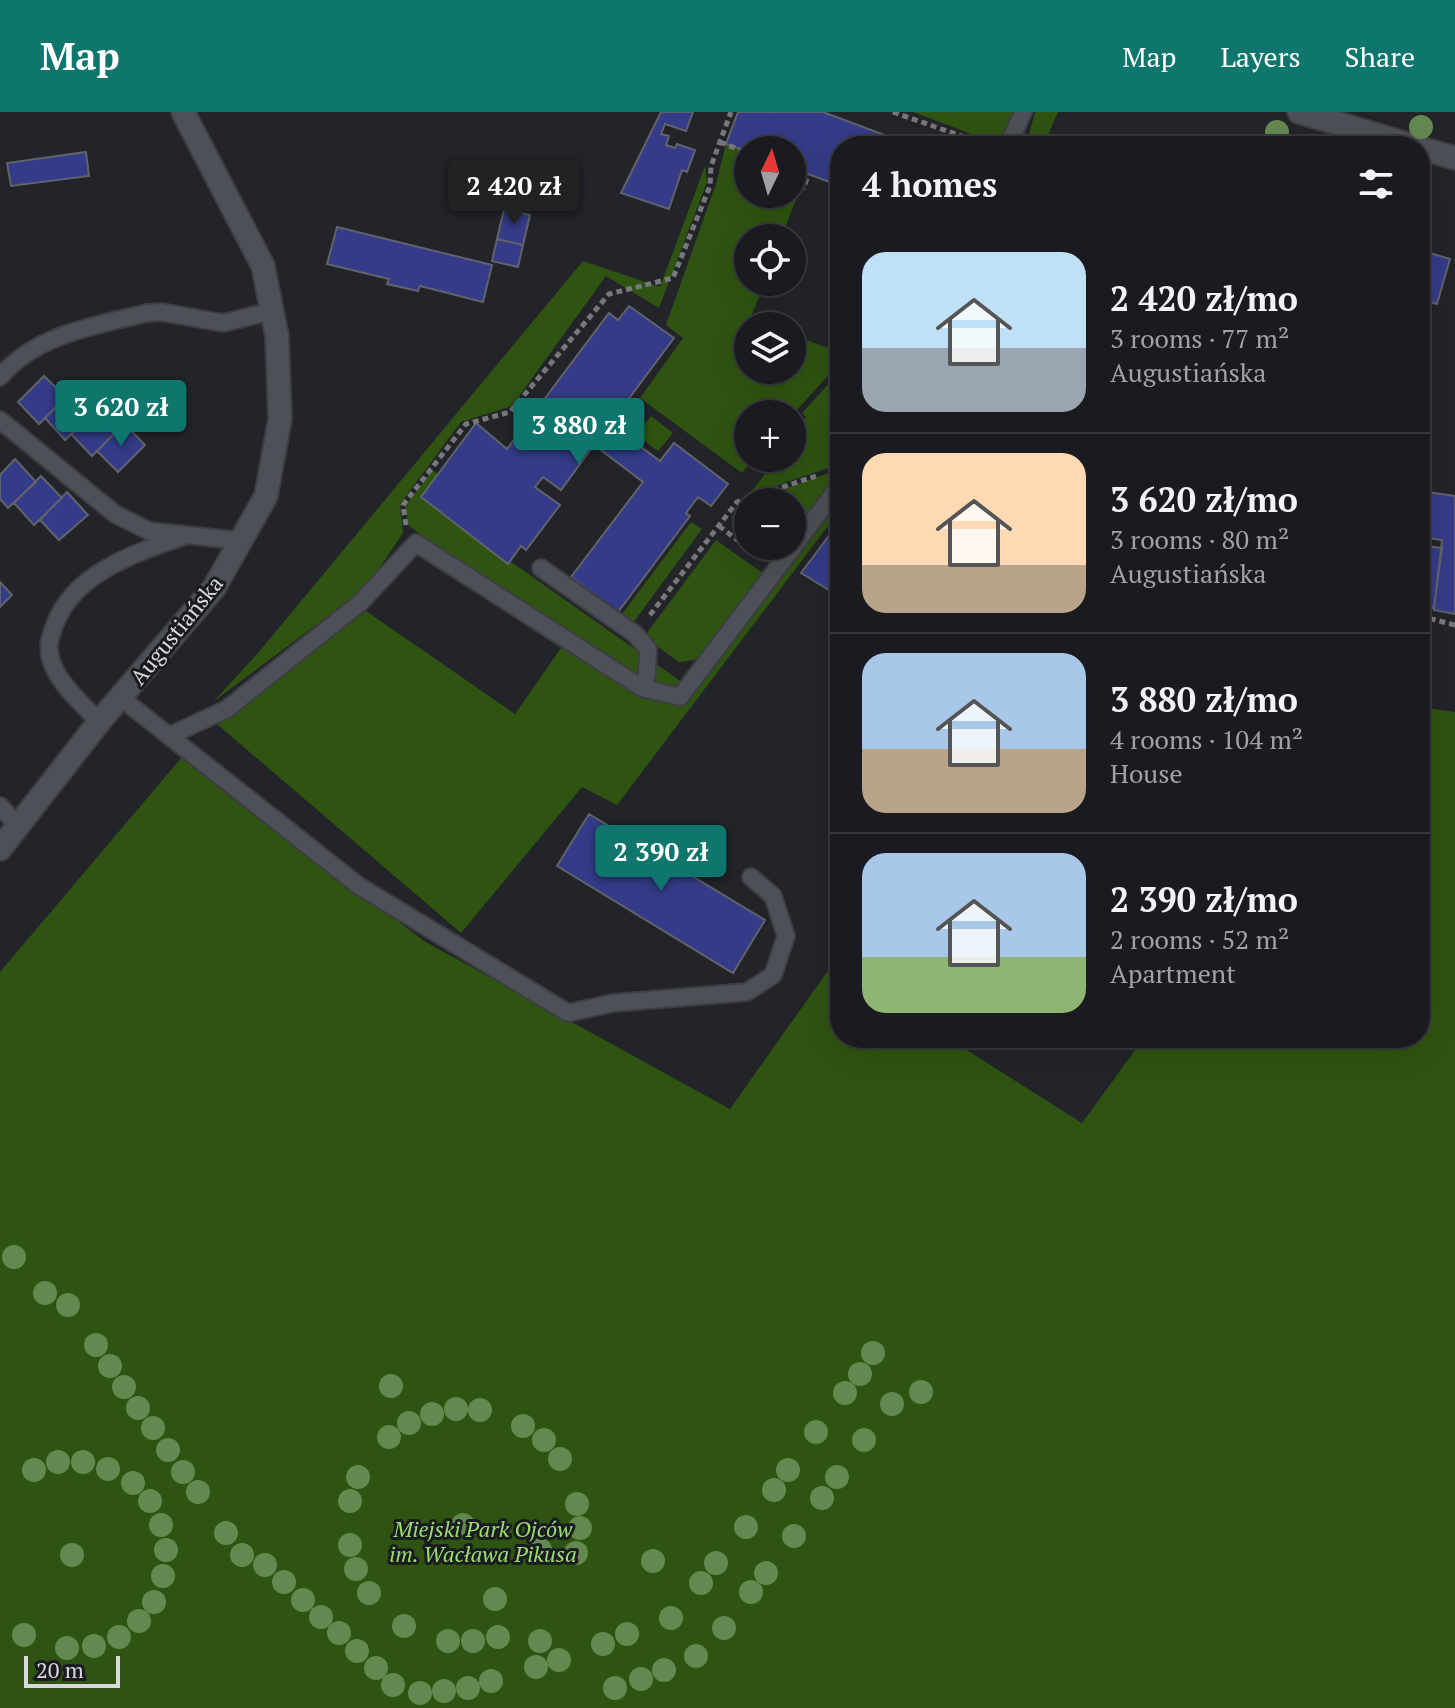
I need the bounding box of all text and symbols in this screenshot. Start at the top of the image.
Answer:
text: Map [40,31,120,81]
text: Map [1122,38,1176,75]
text: Layers [1220,38,1301,75]
text: Share [1345,38,1415,75]
north arrow [734,136,806,208]
map controls [734,136,806,560]
pin: 2 420 zł [431,159,597,227]
text: 4 homes [862,162,997,207]
icon: filters [1354,162,1398,206]
text: 2 420 zł [466,168,562,202]
button: locate [734,224,806,296]
text: 2 420 zł/mo [1110,276,1298,321]
icon: home [926,284,1022,380]
button: layers [734,312,806,384]
text: 3 rooms · 77 m² [1110,321,1289,355]
text: Augustiańska [1110,355,1266,389]
pin: 3 620 zł [38,380,204,448]
text: 3 620 zł [73,389,169,423]
pin: 3 880 zł [496,398,662,466]
button: + [734,400,806,472]
text: 3 880 zł [531,407,627,441]
text: 3 620 zł/mo [1110,477,1298,522]
icon: home [926,485,1022,581]
button: − [734,488,806,560]
text: 3 rooms · 80 m² [1110,522,1289,556]
text: Augustiańska [1110,556,1266,590]
street label: Augustiańska [123,569,229,691]
text: 3 880 zł/mo [1110,677,1298,722]
icon: home [926,685,1022,781]
text: 4 rooms · 104 m² [1110,722,1303,756]
text: House [1110,756,1183,790]
pin: 2 390 zł [578,825,744,893]
text: 2 390 zł [613,834,709,868]
text: 2 390 zł/mo [1110,877,1298,922]
icon: home [926,885,1022,981]
text: 2 rooms · 52 m² [1110,922,1289,956]
text: Apartment [1110,956,1236,990]
park label: Miejski Park Ojców im. Wacława Pikusa [389,1514,577,1568]
scale bar [24,1652,120,1688]
text: 20 m [36,1655,84,1684]

